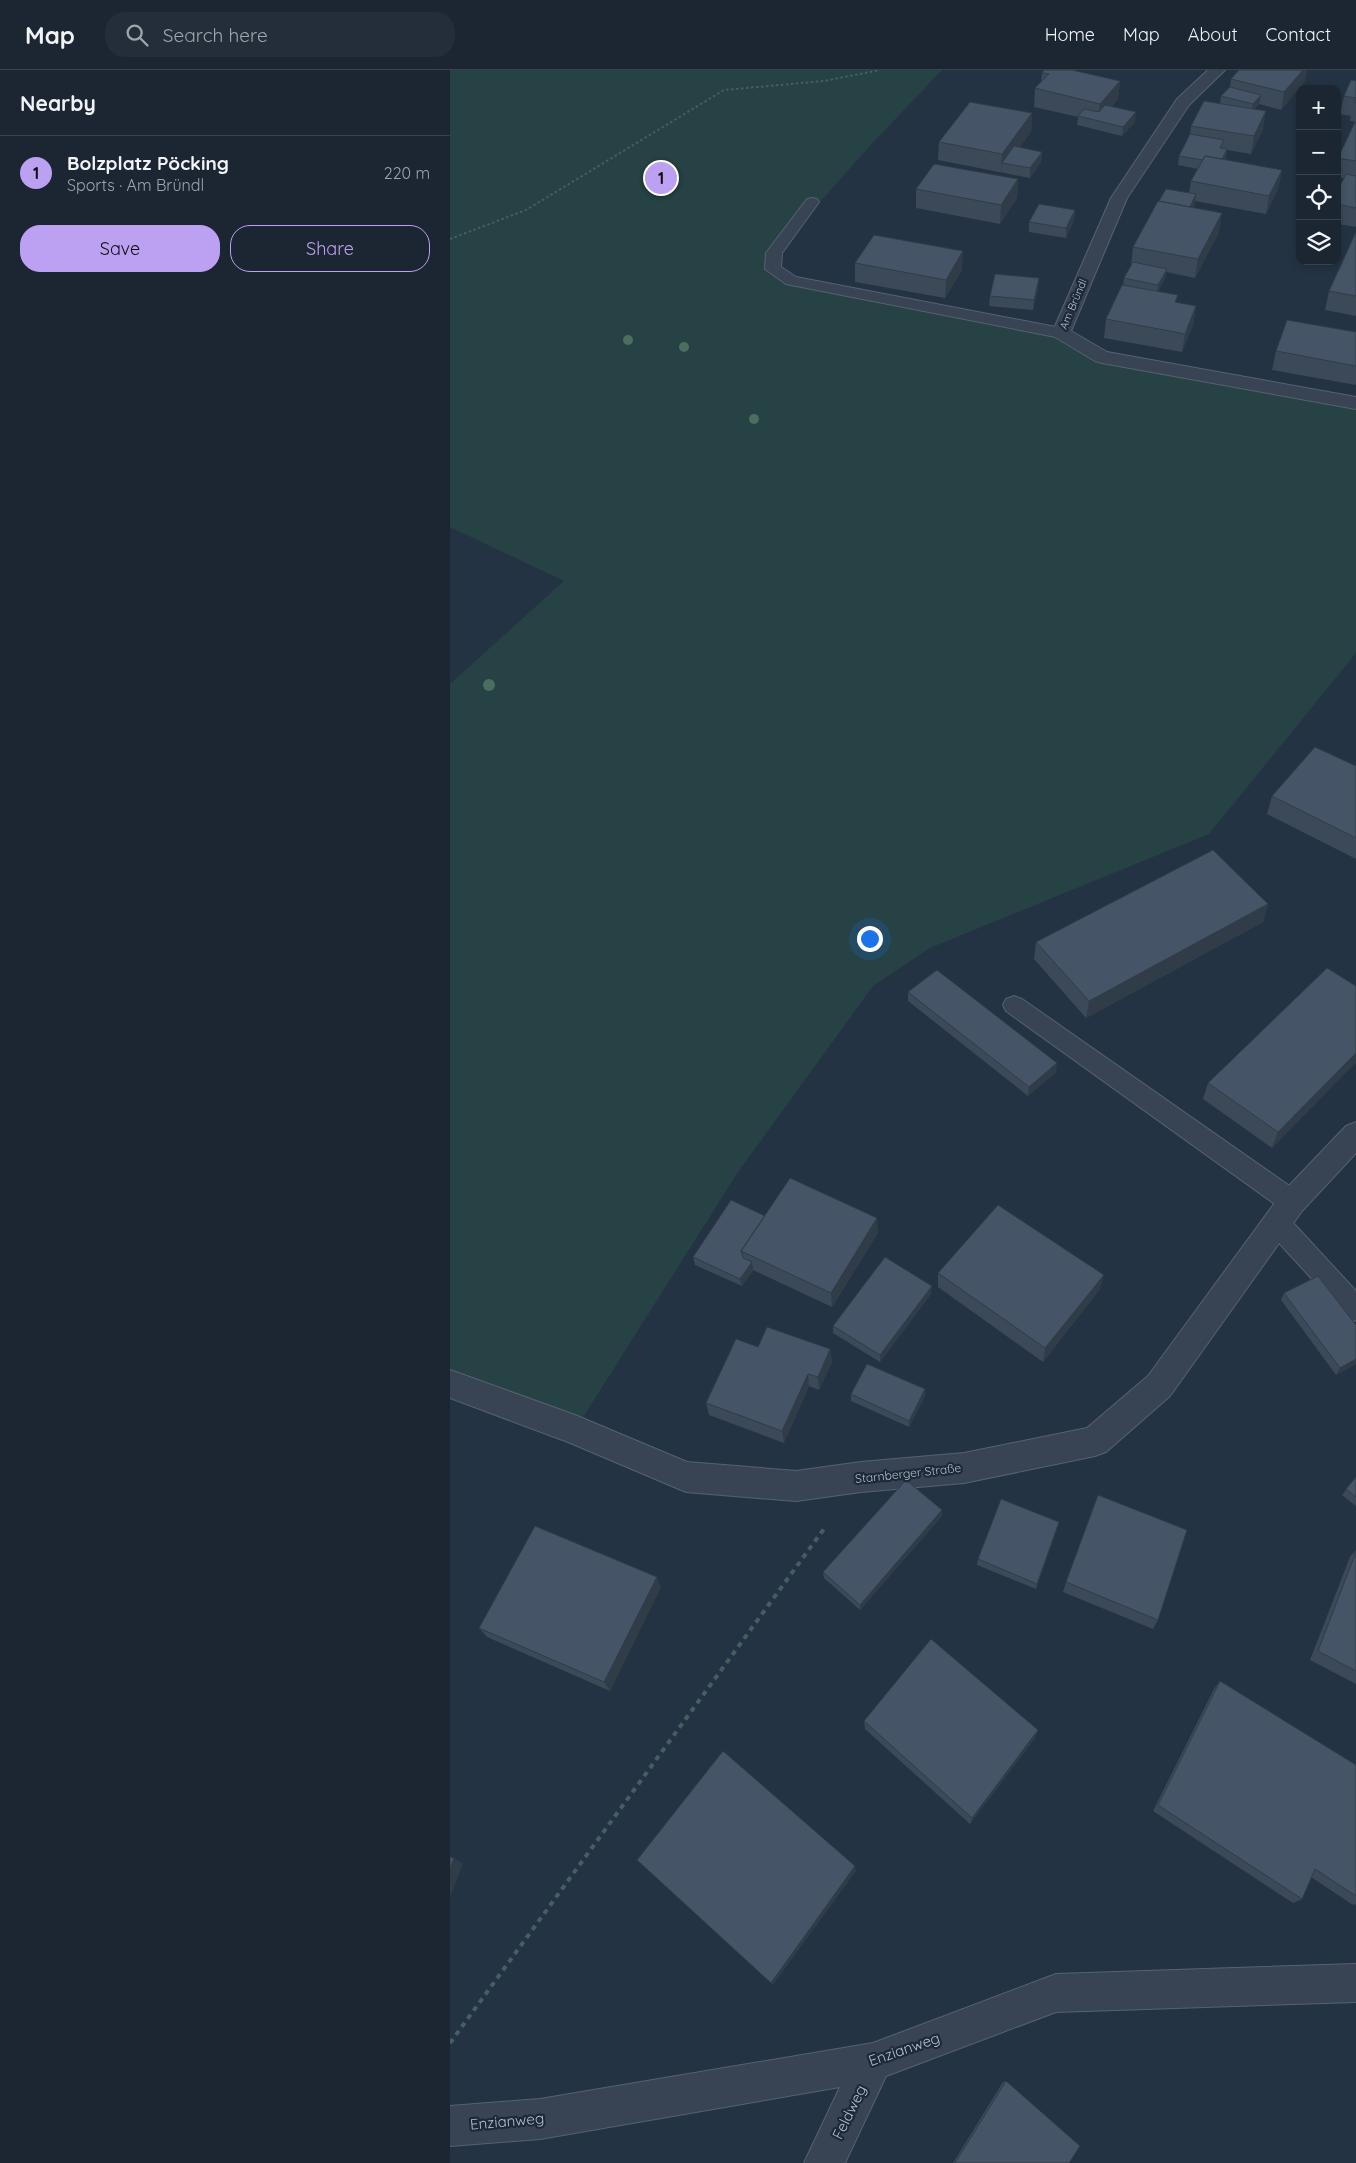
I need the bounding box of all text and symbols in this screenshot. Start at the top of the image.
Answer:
search box [105,12,455,57]
text: Map [25,20,75,50]
icon: search [123,21,151,49]
text: Search here [163,23,268,47]
text: Home [1045,23,1095,46]
text: Map [1123,23,1160,46]
text: About [1188,23,1238,46]
text: Contact [1266,23,1331,46]
map controls [1296,85,1341,265]
button: + [1296,85,1341,130]
text: Nearby [20,90,96,116]
button: − [1296,130,1341,175]
text: Bolzplatz Pöcking [67,151,229,175]
pin: 1 [645,159,677,197]
text: 1 [33,163,39,183]
text: 220 m [384,163,430,183]
text: Sports · Am Bründl [67,175,204,195]
button: locate [1296,175,1341,220]
button: layers [1296,220,1341,265]
button: Save [20,225,220,272]
button: Share [230,225,430,272]
street label: Am Bründl [1056,277,1090,331]
your location [857,926,883,952]
street label: Starnberger Straße [854,1460,962,1486]
street label: Enzianweg [866,2028,942,2070]
street label: Feldweg [828,2082,870,2142]
street label: Enzianweg [469,2108,545,2134]

